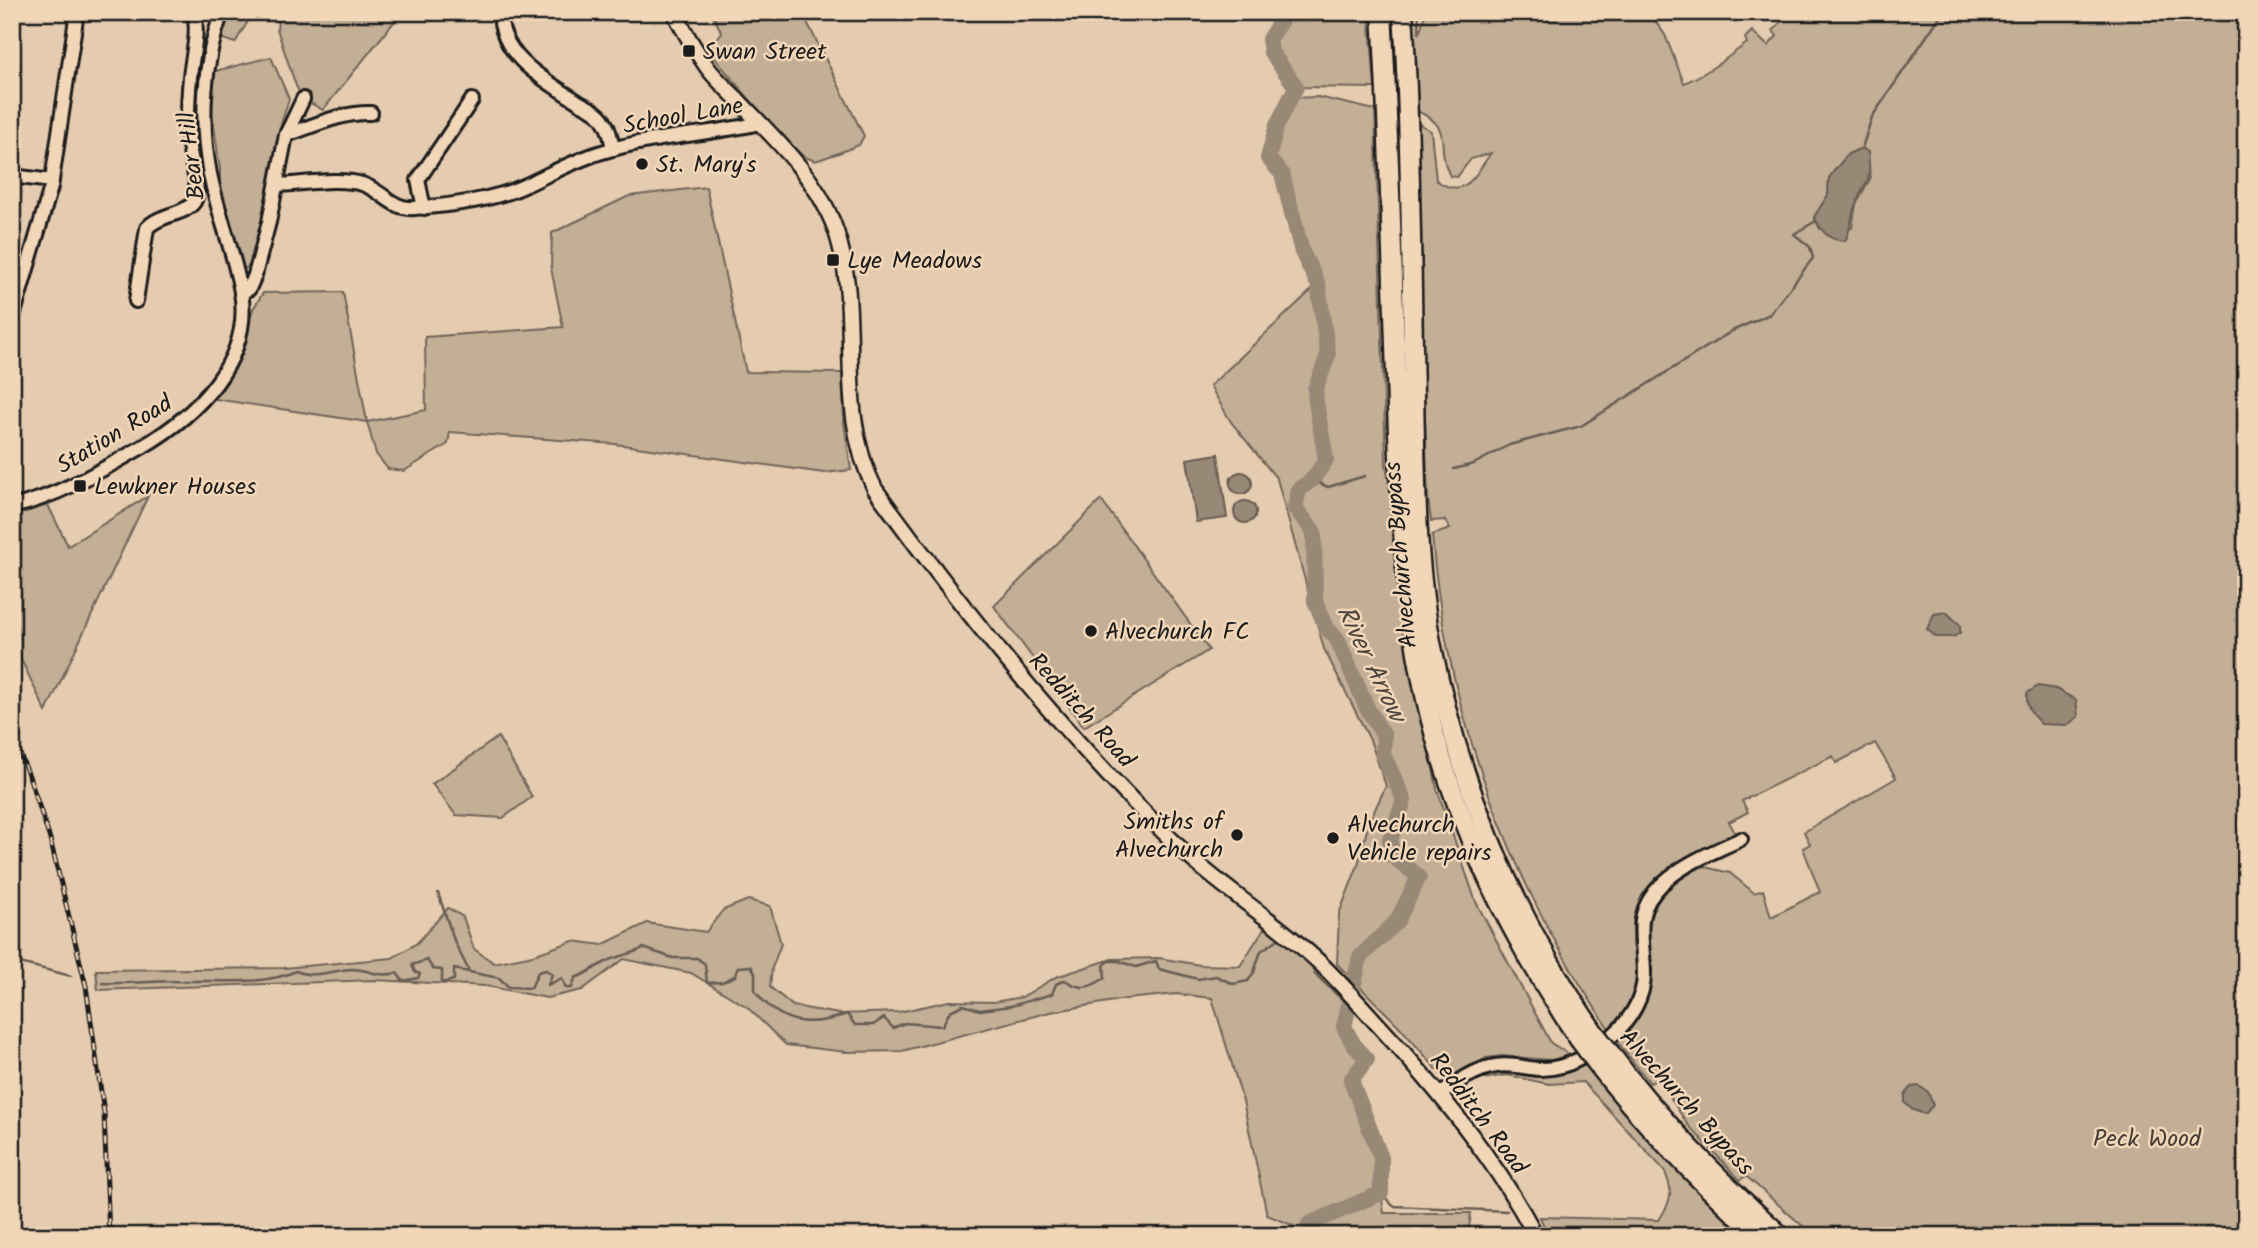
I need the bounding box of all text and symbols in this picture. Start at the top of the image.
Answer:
place label: Swan Street [703,33,827,72]
marker: Swan Street [681,43,697,59]
street label: School Lane [620,87,747,146]
street label: Bear Hill [168,109,217,202]
place label: St. Mary's [656,146,756,185]
marker: St. Mary's [634,156,650,172]
place label: Lye Meadows [847,242,982,281]
marker: Lye Meadows [825,252,841,268]
street label: Station Road [49,385,181,485]
street label: Alvechurch Bypass [1374,460,1429,650]
place label: Lewkner Houses [94,468,256,507]
marker: Lewkner Houses [72,478,88,494]
water label: River Arrow [1324,598,1418,733]
place label: Alvechurch FC [1105,613,1250,652]
marker: Alvechurch FC [1083,623,1099,639]
street label: Redditch Road [1018,644,1145,779]
place label: Smiths of Alvechurch [1115,803,1226,870]
place label: Alvechurch Vehicle repairs [1347,806,1491,873]
marker: Smiths of Alvechurch [1229,827,1245,843]
marker: Alvechurch Vehicle repairs [1325,830,1341,846]
street label: Alvechurch Bypass [1609,1020,1763,1186]
street label: Redditch Road [1419,1044,1538,1184]
park label: Peck Wood [2093,1120,2202,1159]

